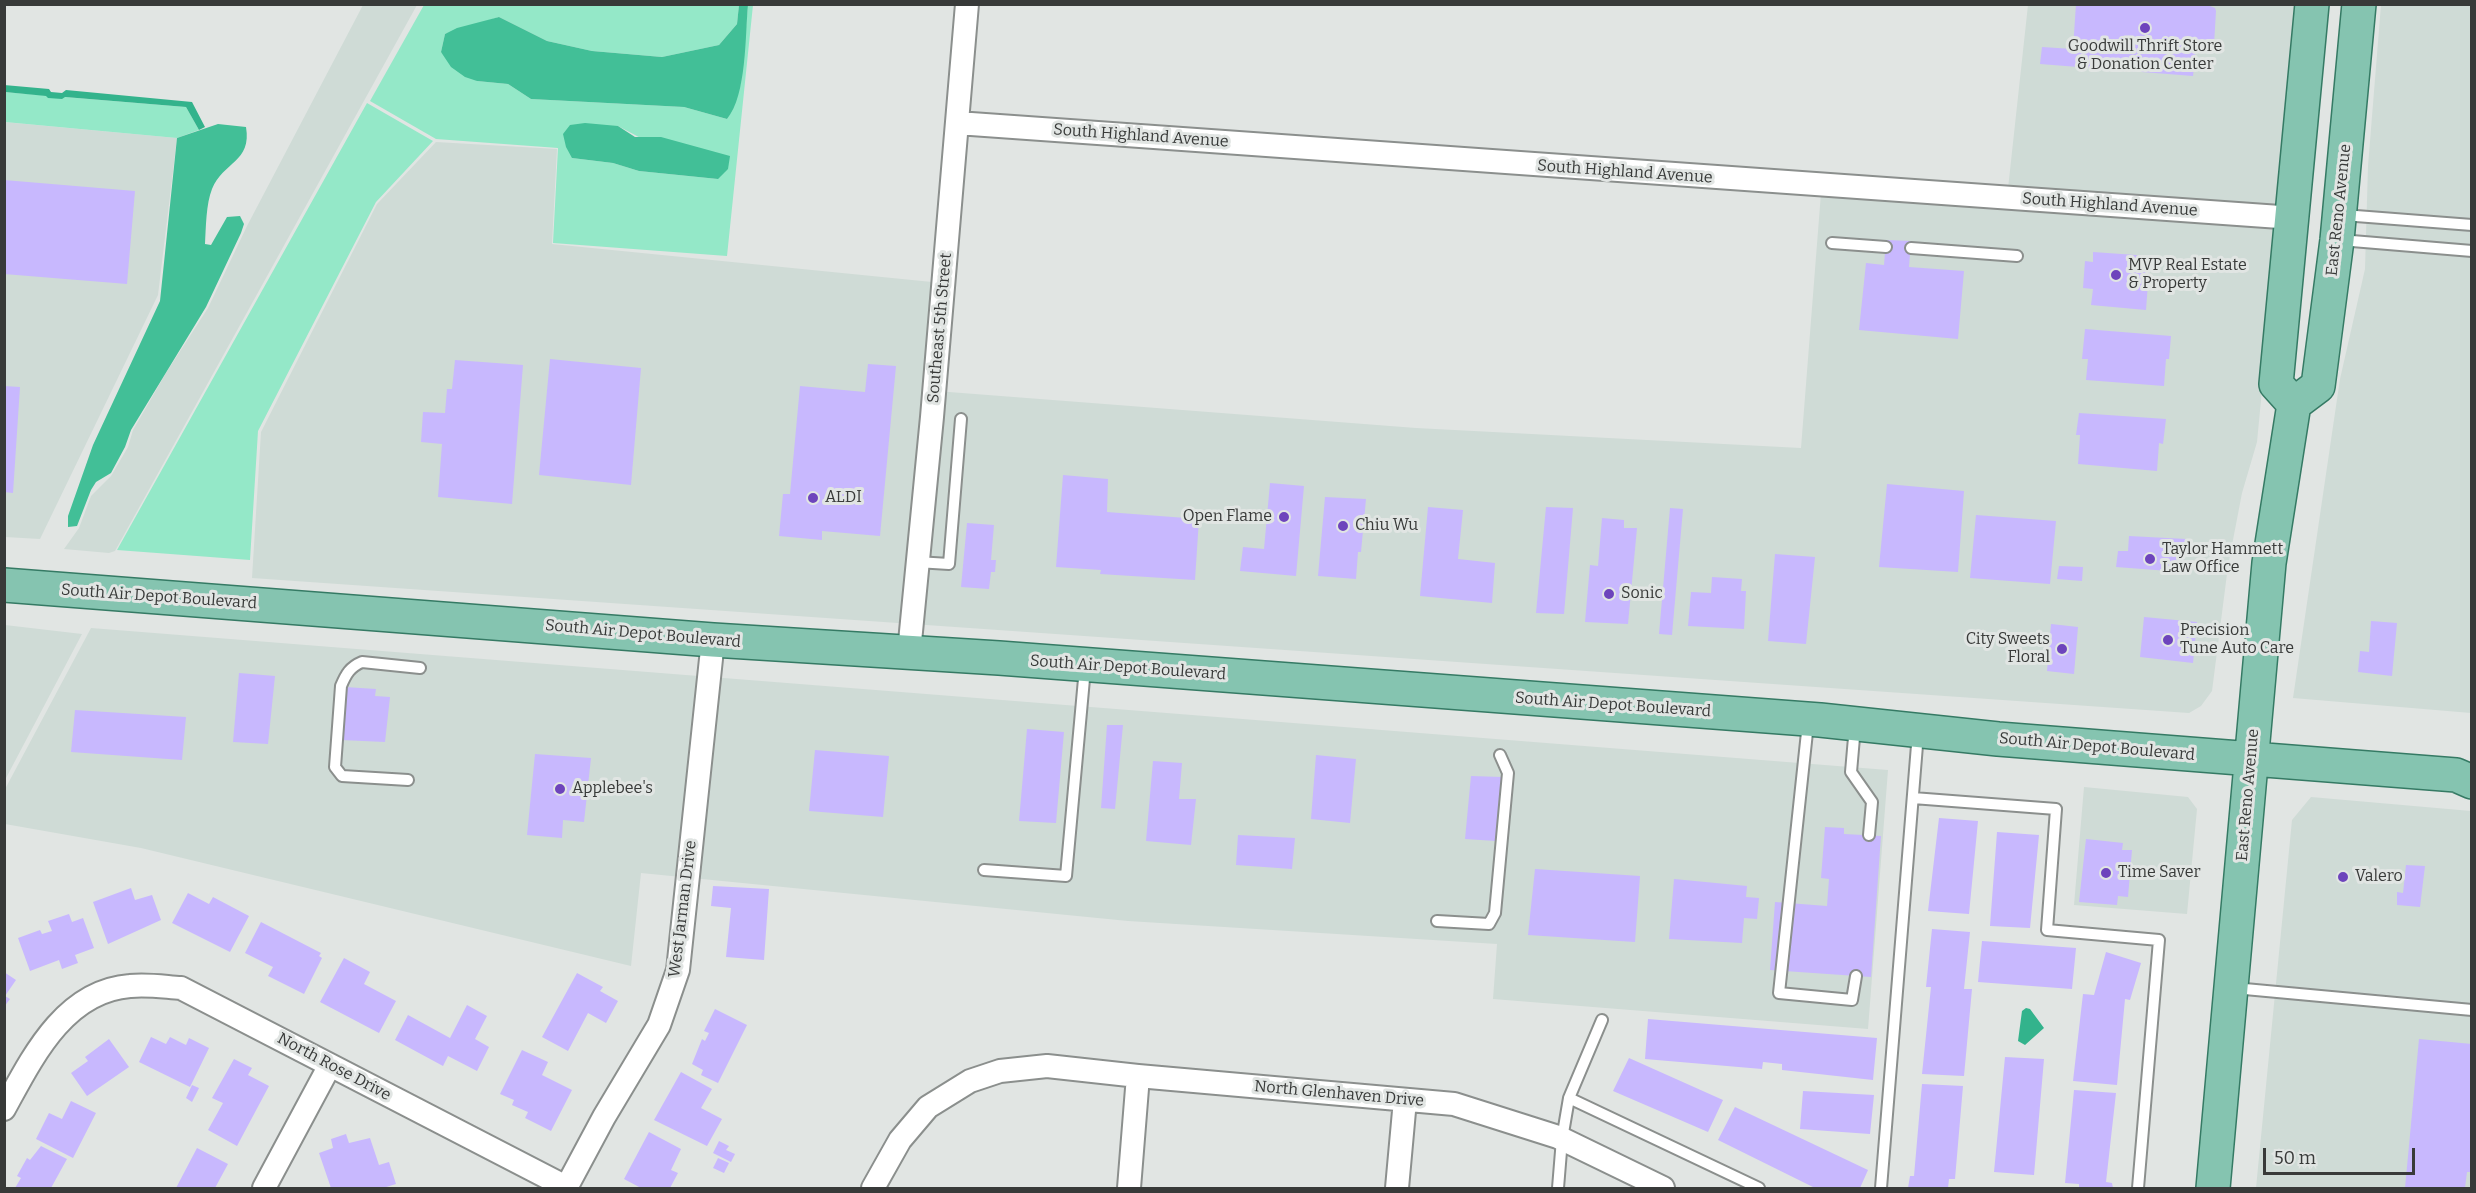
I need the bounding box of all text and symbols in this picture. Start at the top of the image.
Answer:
marker: Goodwill Thrift Store & Donation Center [2138,21,2152,35]
place label: Goodwill Thrift Store & Donation Center [2068,37,2222,75]
street label: South Highland Avenue [1053,120,1229,152]
street label: East Reno Avenue [2323,143,2355,277]
street label: South Highland Avenue [1537,156,1713,188]
street label: South Highland Avenue [2022,189,2198,221]
street label: Southeast 5th Street [924,252,956,404]
place label: MVP Real Estate & Property [2128,256,2247,294]
marker: MVP Real Estate & Property [2109,268,2123,282]
place label: ALDI [825,488,862,508]
marker: ALDI [806,491,820,505]
place label: Open Flame [1183,507,1272,527]
marker: Open Flame [1277,510,1291,524]
place label: Chiu Wu [1355,516,1418,536]
marker: Chiu Wu [1336,519,1350,533]
place label: Taylor Hammett Law Office [2162,540,2283,578]
marker: Taylor Hammett Law Office [2143,552,2157,566]
street label: South Air Depot Boulevard [60,581,258,613]
place label: Sonic [1621,584,1663,604]
marker: Sonic [1602,587,1616,601]
street label: South Air Depot Boulevard [544,616,742,652]
place label: Precision Tune Auto Care [2180,621,2294,659]
place label: City Sweets Floral [1966,630,2050,668]
marker: Precision Tune Auto Care [2161,633,2175,647]
marker: City Sweets Floral [2055,642,2069,656]
street label: South Air Depot Boulevard [1029,652,1227,684]
street label: South Air Depot Boulevard [1514,689,1712,721]
street label: East Reno Avenue [2233,728,2263,862]
street label: South Air Depot Boulevard [1998,729,2196,765]
place label: Applebee's [572,779,653,799]
marker: Applebee's [553,782,567,796]
street label: West Jarman Drive [665,839,701,979]
place label: Time Saver [2118,863,2201,883]
marker: Time Saver [2099,866,2113,880]
place label: Valero [2355,867,2403,887]
marker: Valero [2336,870,2350,884]
street label: North Rose Drive [274,1029,394,1105]
street label: North Glenhaven Drive [1253,1077,1425,1111]
scale bar [2266,1136,2418,1174]
text: 50 m [2274,1147,2316,1169]

